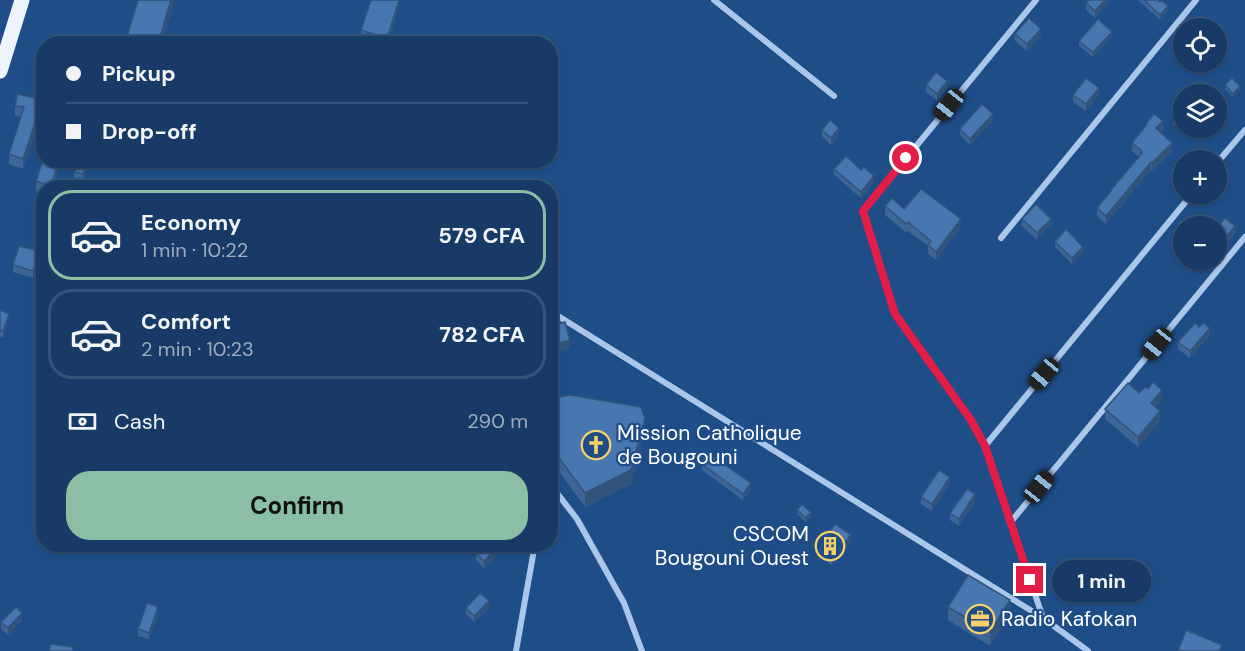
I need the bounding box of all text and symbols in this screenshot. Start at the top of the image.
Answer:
map controls [1173,18,1227,270]
button: locate [1173,18,1227,72]
text: Pickup [102,59,176,88]
button: layers [1173,84,1227,138]
car [931,85,967,125]
text: Drop-off [102,117,197,146]
route start [892,144,919,171]
button: + [1173,150,1227,204]
icon: car [69,208,123,262]
text: Economy [141,208,241,237]
button: − [1173,216,1227,270]
text: 579 CFA [438,221,525,250]
text: 1 min · 10:22 [141,237,248,263]
icon: car [69,307,123,361]
text: Comfort [141,307,231,336]
text: 782 CFA [439,320,525,349]
car [1139,324,1175,364]
text: 2 min · 10:23 [141,336,254,362]
car [1026,354,1062,394]
icon: cash [66,405,99,438]
text: Cash [114,407,165,436]
text: 290 m [467,408,528,434]
place label: Mission Catholique de Bougouni [617,419,802,471]
church icon: Mission Catholique de Bougouni [580,429,612,461]
car [1021,467,1057,507]
button: Confirm [66,471,528,540]
place label: CSCOM Bougouni Ouest [655,520,809,572]
building icon: CSCOM Bougouni Ouest [814,530,846,562]
callout: 1 min [1051,559,1150,601]
route end [1016,566,1043,593]
text: 1 min [1077,568,1126,594]
office icon: Radio Kafokan [964,603,996,635]
place label: Radio Kafokan [1001,605,1137,633]

